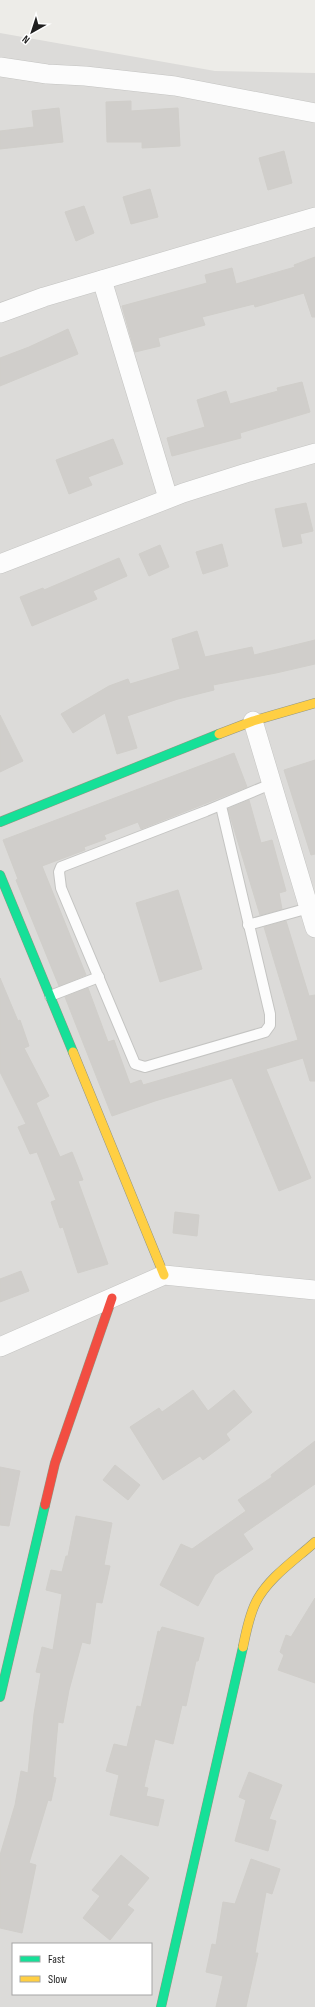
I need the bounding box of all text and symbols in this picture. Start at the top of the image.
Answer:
north arrow [12,12,52,52]
text: N [20,32,32,46]
legend [12,1943,152,1995]
text: Fast [48,1952,65,1967]
text: Slow [48,1972,67,1987]

